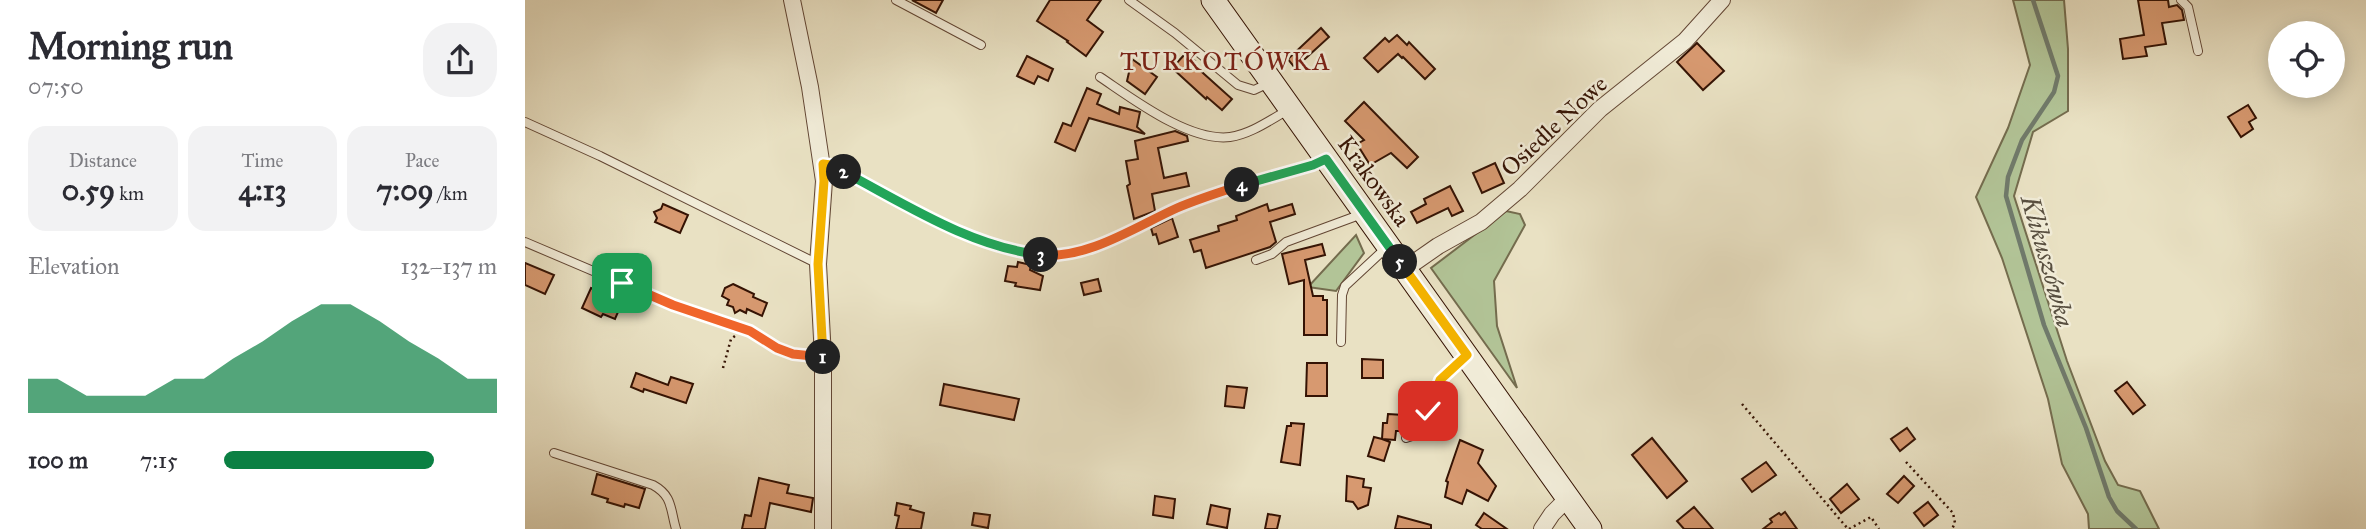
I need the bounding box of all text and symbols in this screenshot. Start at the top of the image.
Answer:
map controls [2268,21,2345,98]
button: locate [2268,21,2345,98]
text: Morning run [28,23,233,69]
button: share [423,23,497,97]
district label: TURKOTÓWKA [1120,45,1332,77]
street label: Osiedle Nowe [1494,69,1614,183]
text: 07:50 [28,72,84,100]
street label: Krakowska [1331,130,1417,233]
text: Distance [69,149,137,172]
text: Time [241,149,284,172]
text: Pace [405,149,439,172]
pin: 2 [827,154,861,190]
text: 2 [839,160,848,183]
pin: 4 [1225,168,1259,202]
text: 0.59 [62,172,115,208]
text: 4:13 [238,172,287,208]
text: 7:09 [377,172,434,208]
text: 4 [1236,173,1247,196]
text: km [115,182,144,205]
text: /km [434,182,468,205]
water label: Klikuszówka [2013,190,2082,331]
pin: 3 [1023,238,1059,272]
text: 3 [1037,243,1044,266]
pin: 5 [1383,244,1417,280]
text: 5 [1395,250,1404,273]
text: Elevation [28,252,119,280]
text: 132–137 m [400,252,497,280]
pin [592,253,652,313]
icon: arrive [603,264,641,302]
pin: 1 [805,340,841,374]
text: 1 [819,345,826,368]
pin [1398,381,1458,441]
icon: check [1409,392,1447,430]
text: 100 m [28,446,88,474]
text: 7:15 [140,446,178,474]

